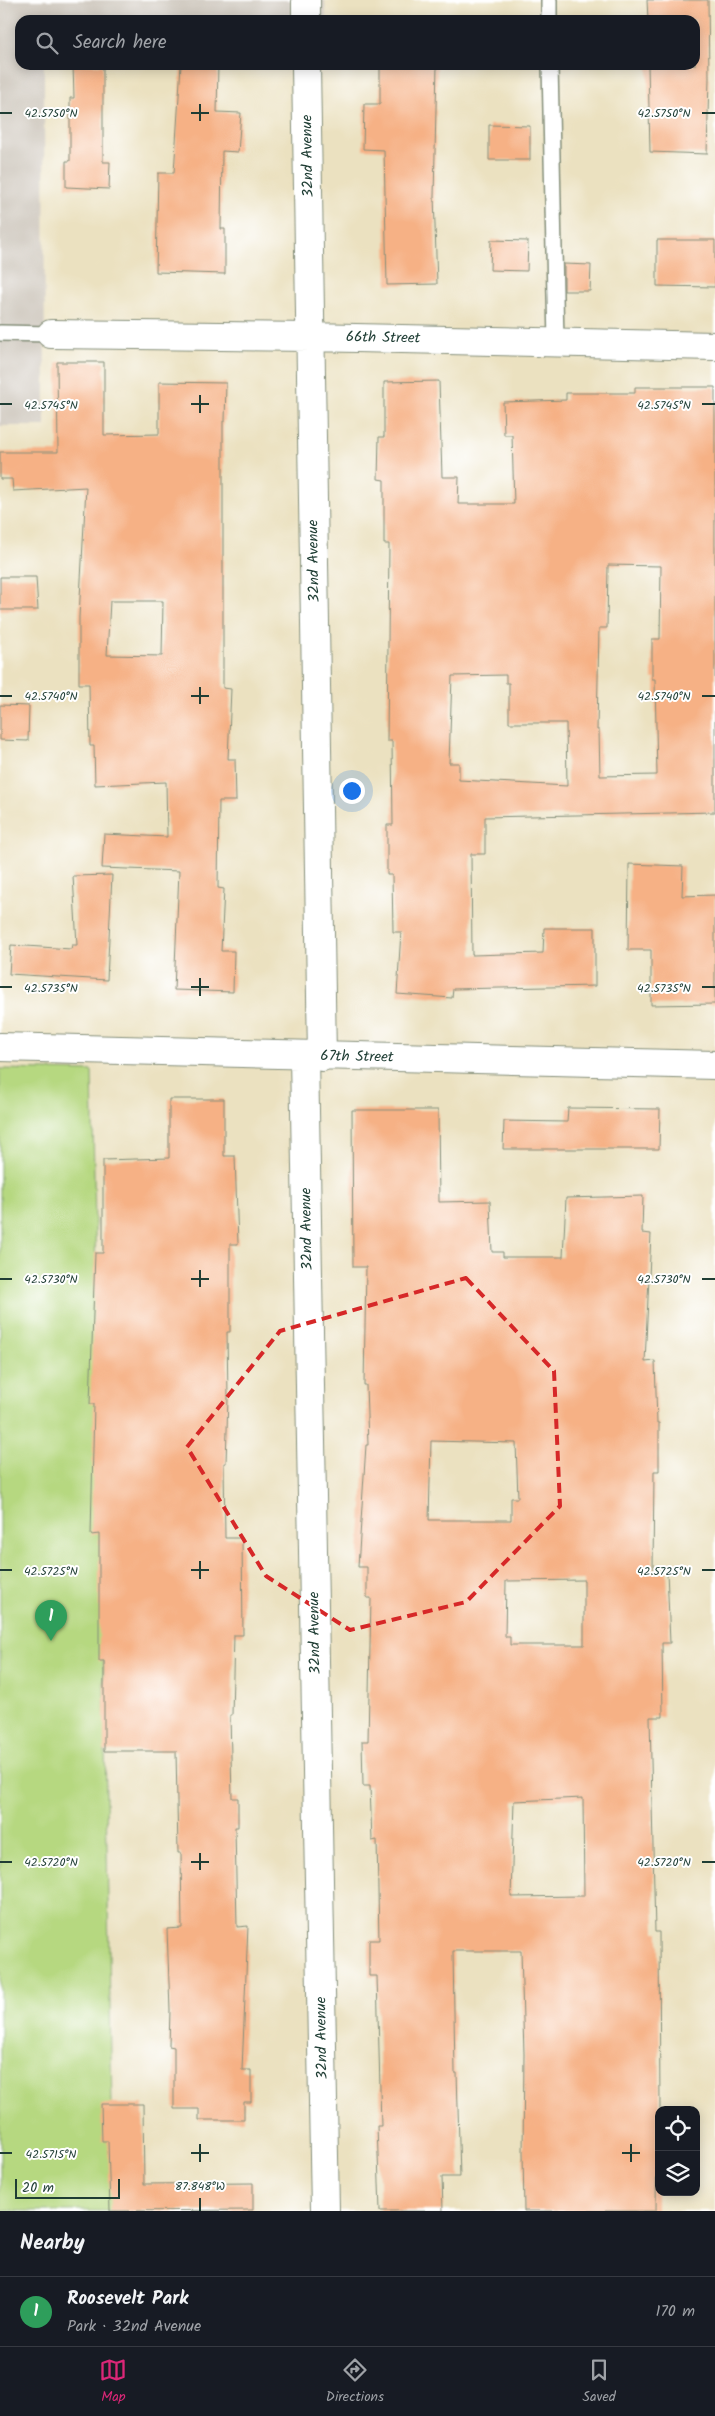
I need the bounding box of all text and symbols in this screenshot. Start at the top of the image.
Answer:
search box [15,15,700,70]
text: Search here [73,28,167,58]
icon: search [33,29,61,57]
text: 42.5750°N [24,104,78,123]
text: 42.5750°N [637,104,691,123]
street label: 32nd Avenue [295,114,321,198]
street label: 66th Street [345,325,421,351]
text: 42.5745°N [24,396,78,415]
text: 42.5745°N [637,396,691,415]
street label: 32nd Avenue [301,519,327,603]
text: 42.5740°N [24,687,78,706]
text: 42.5740°N [637,687,691,706]
your location [339,778,365,804]
text: 42.5735°N [24,979,78,998]
text: 42.5735°N [637,979,691,998]
street label: 67th Street [320,1044,394,1070]
street label: 32nd Avenue [294,1187,320,1271]
text: 42.5730°N [24,1270,78,1289]
text: 42.5730°N [637,1270,691,1289]
text: 42.5725°N [24,1562,78,1581]
text: 42.5725°N [637,1562,691,1581]
street label: 32nd Avenue [302,1591,328,1675]
pin: 1 [35,1600,67,1641]
text: 42.5720°N [24,1853,78,1872]
text: 42.5720°N [637,1853,691,1872]
street label: 32nd Avenue [309,1996,335,2080]
map controls [655,2106,700,2196]
button: locate [655,2106,700,2151]
text: 42.5715°N [26,2145,76,2164]
button: layers [655,2151,700,2196]
scale bar [15,2176,120,2199]
text: 20 m [22,2177,54,2199]
text: 87.848°W [175,2177,225,2196]
text: Nearby [20,2227,85,2260]
text: Roosevelt Park [67,2284,189,2314]
text: 1 [34,2299,38,2324]
text: 170 m [655,2299,695,2324]
text: Park · 32nd Avenue [67,2314,201,2339]
tab: Map [99,2356,127,2408]
tab: Directions [326,2356,384,2408]
tab: Saved [582,2356,616,2408]

